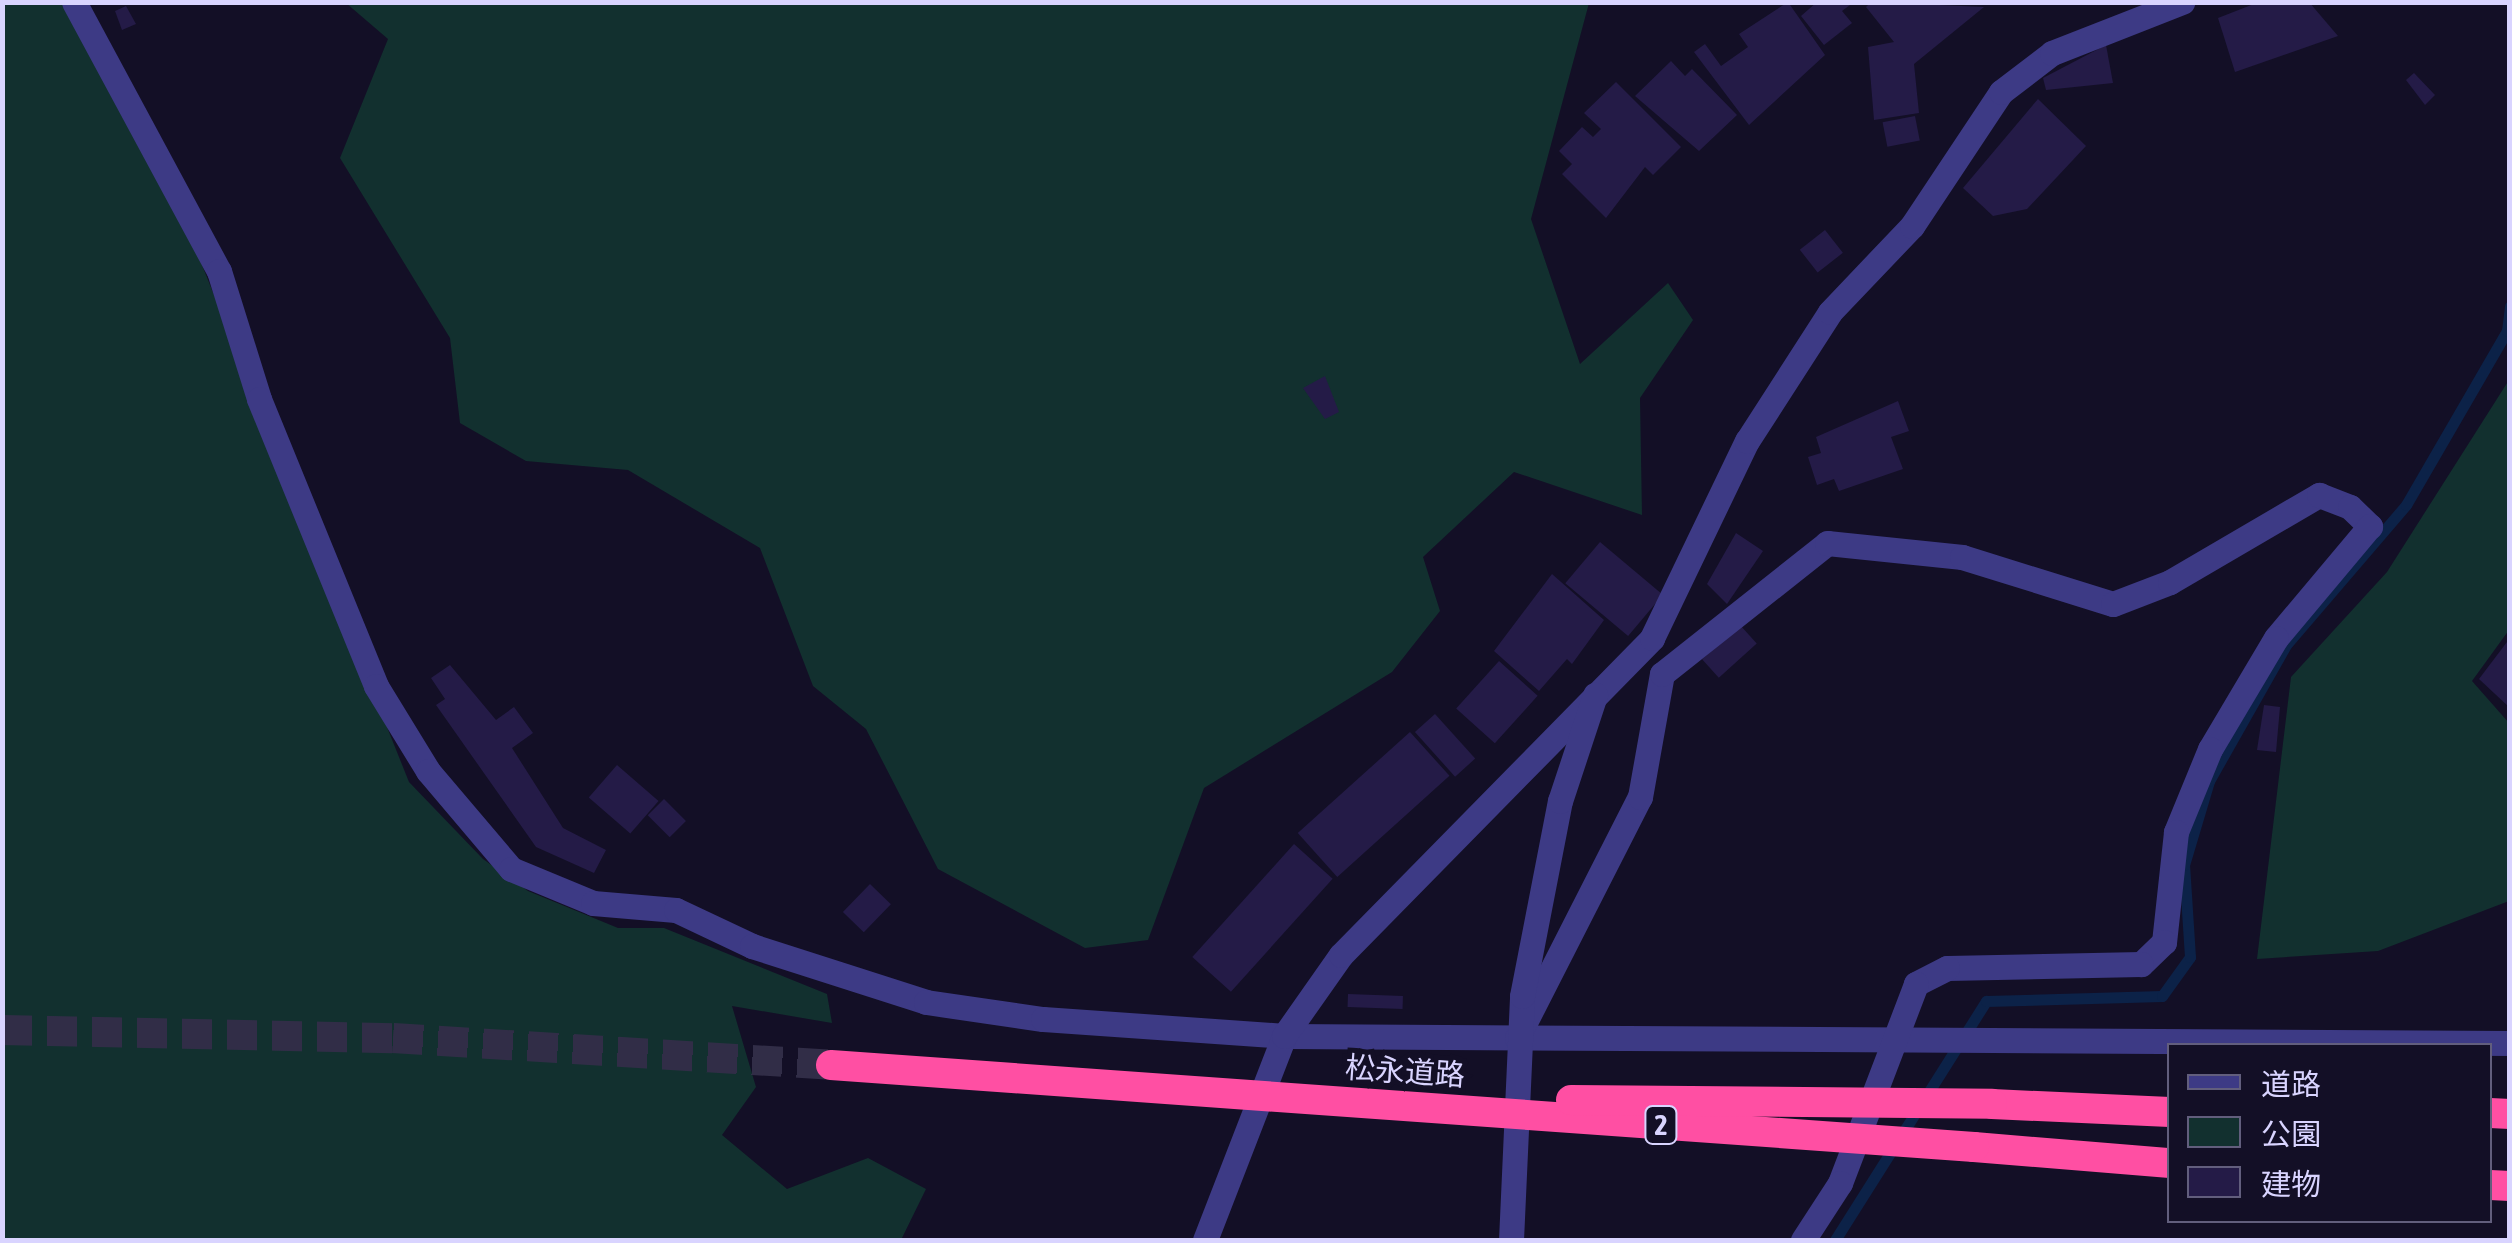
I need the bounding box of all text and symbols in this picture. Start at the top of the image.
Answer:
legend [2167,1043,2492,1223]
street label: 松永道路 [1344,1049,1466,1093]
text: 道路 [2261,1067,2321,1101]
road number: 2 [1644,1102,1678,1148]
text: 公園 [2261,1117,2321,1151]
text: 建物 [2261,1167,2321,1201]

